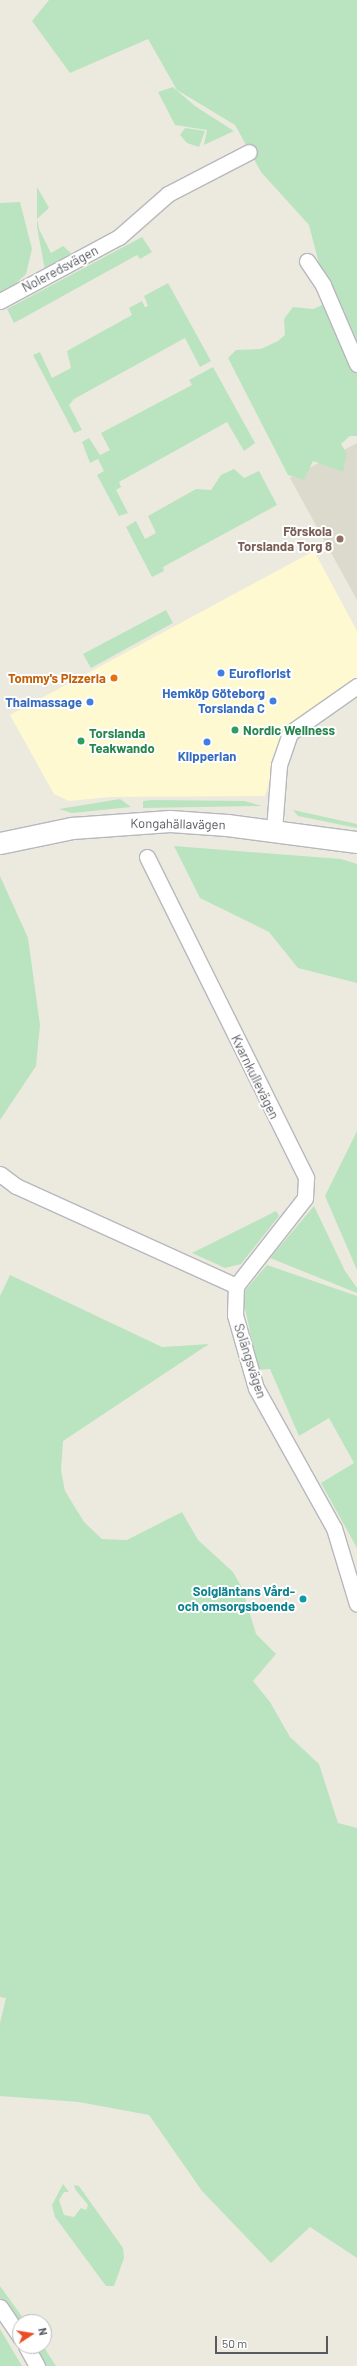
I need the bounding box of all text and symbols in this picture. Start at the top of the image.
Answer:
street label: Noleredsvägen [19,242,101,296]
place label: Förskola Torslanda Torg 8 [238,524,332,555]
marker: Förskola Torslanda Torg 8 [335,534,345,544]
place label: Euroflorist [229,665,291,681]
marker: Euroflorist [216,668,226,678]
place label: Tommy's Pizzeria [8,670,106,686]
marker: Tommy's Pizzeria [109,673,119,683]
place label: Hemköp Göteborg Torslanda C [162,686,265,717]
place label: Thaimassage [5,694,82,710]
marker: Hemköp Göteborg Torslanda C [268,696,278,706]
marker: Thaimassage [85,697,95,707]
place label: Nordic Wellness [243,722,335,738]
marker: Nordic Wellness [230,725,240,735]
place label: Torslanda Teakwando [89,726,155,757]
marker: Torslanda Teakwando [76,736,86,746]
marker: Klipperian [202,737,212,747]
place label: Klipperian [178,748,236,764]
street label: Kongahällavägen [130,815,226,833]
street label: Kvarnkullevägen [228,1032,282,1122]
street label: Solängsvägen [231,1322,269,1400]
place label: Solgläntans Vård- och omsorgsboende [178,1584,295,1615]
marker: Solgläntans Vård- och omsorgsboende [298,1594,308,1604]
north arrow [12,2314,52,2354]
text: N [36,2327,50,2337]
scale bar [217,2328,330,2354]
text: 50 m [222,2336,247,2350]

